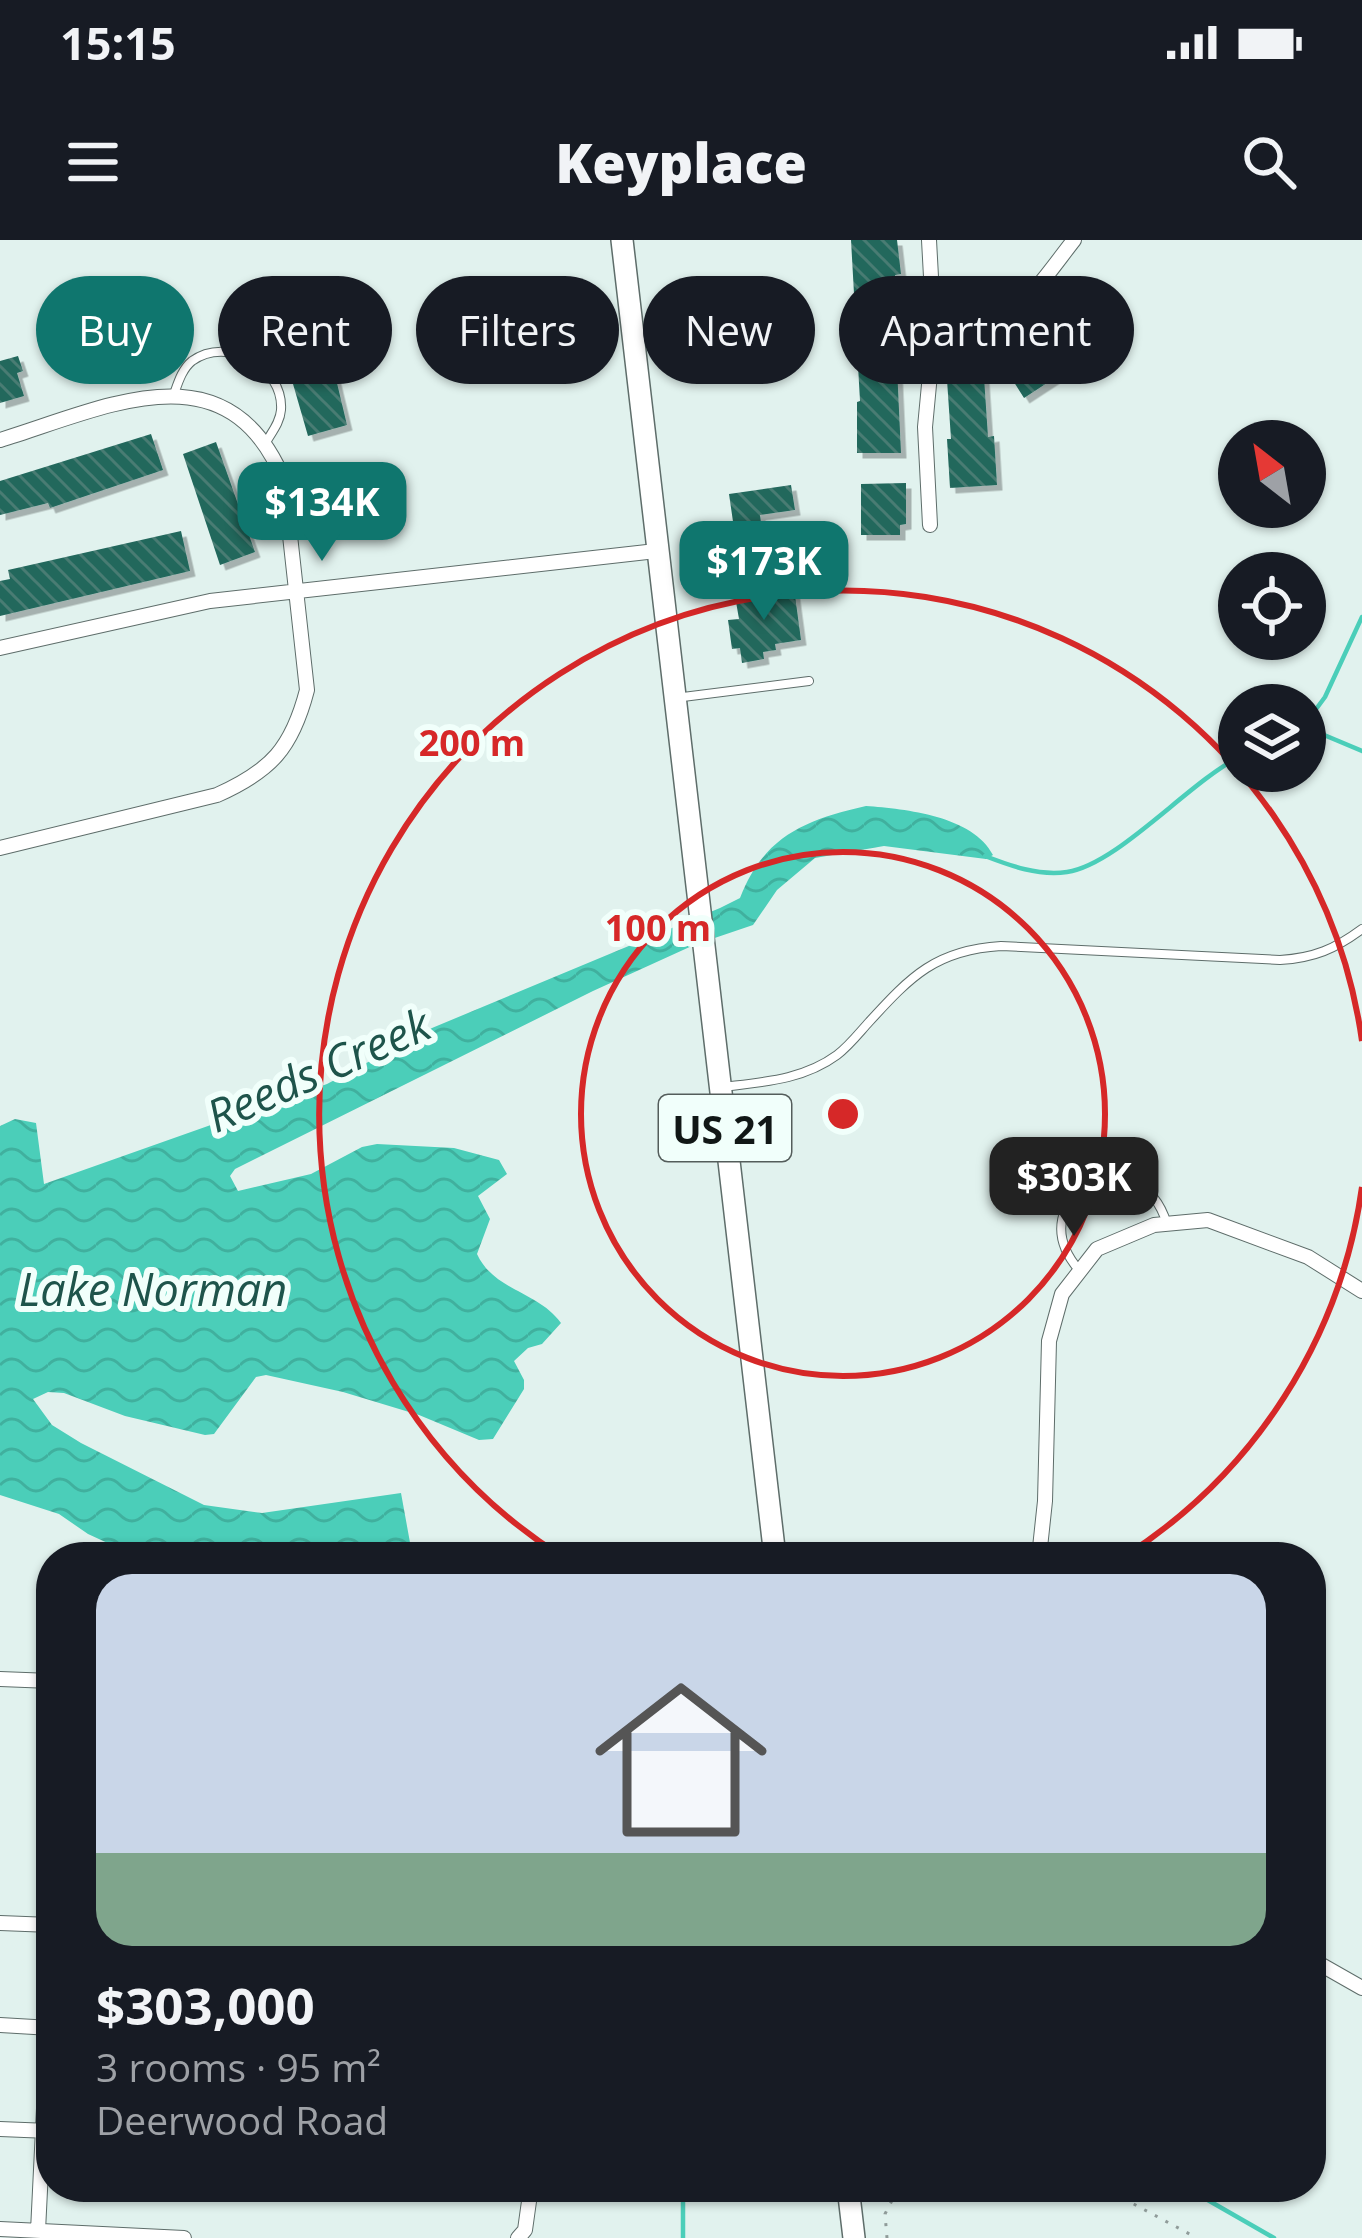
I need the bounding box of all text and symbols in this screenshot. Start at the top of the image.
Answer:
text: 15:15 [60,12,176,73]
text: Keyplace [555,125,807,199]
icon: menu [60,129,126,195]
icon: search [1236,129,1302,195]
chip: Buy [36,276,194,384]
chip: Rent [218,276,392,384]
chip: Filters [416,276,619,384]
chip: New [643,276,815,384]
chip: Apartment [839,276,1134,384]
north arrow [1218,420,1326,528]
map controls [1218,420,1326,792]
pin: $134K [238,462,406,564]
text: $134K [264,474,380,527]
pin: $173K [680,521,848,623]
text: $173K [706,533,822,586]
button: locate [1218,552,1326,660]
button: layers [1218,684,1326,792]
text: 200 m [419,718,525,767]
text: 100 m [605,903,711,952]
water label: Reeds Creek [197,992,441,1145]
centre of rings [822,1093,864,1135]
road number: US 21 [659,1095,791,1161]
pin: $303K [990,1137,1158,1239]
text: $303K [1016,1149,1132,1202]
water label: Lake Norman [19,1258,287,1319]
icon: home [573,1652,789,1868]
text: $303,000 [96,1970,315,2040]
text: 3 rooms · 95 m² [96,2040,381,2093]
text: Deerwood Road [96,2093,388,2146]

